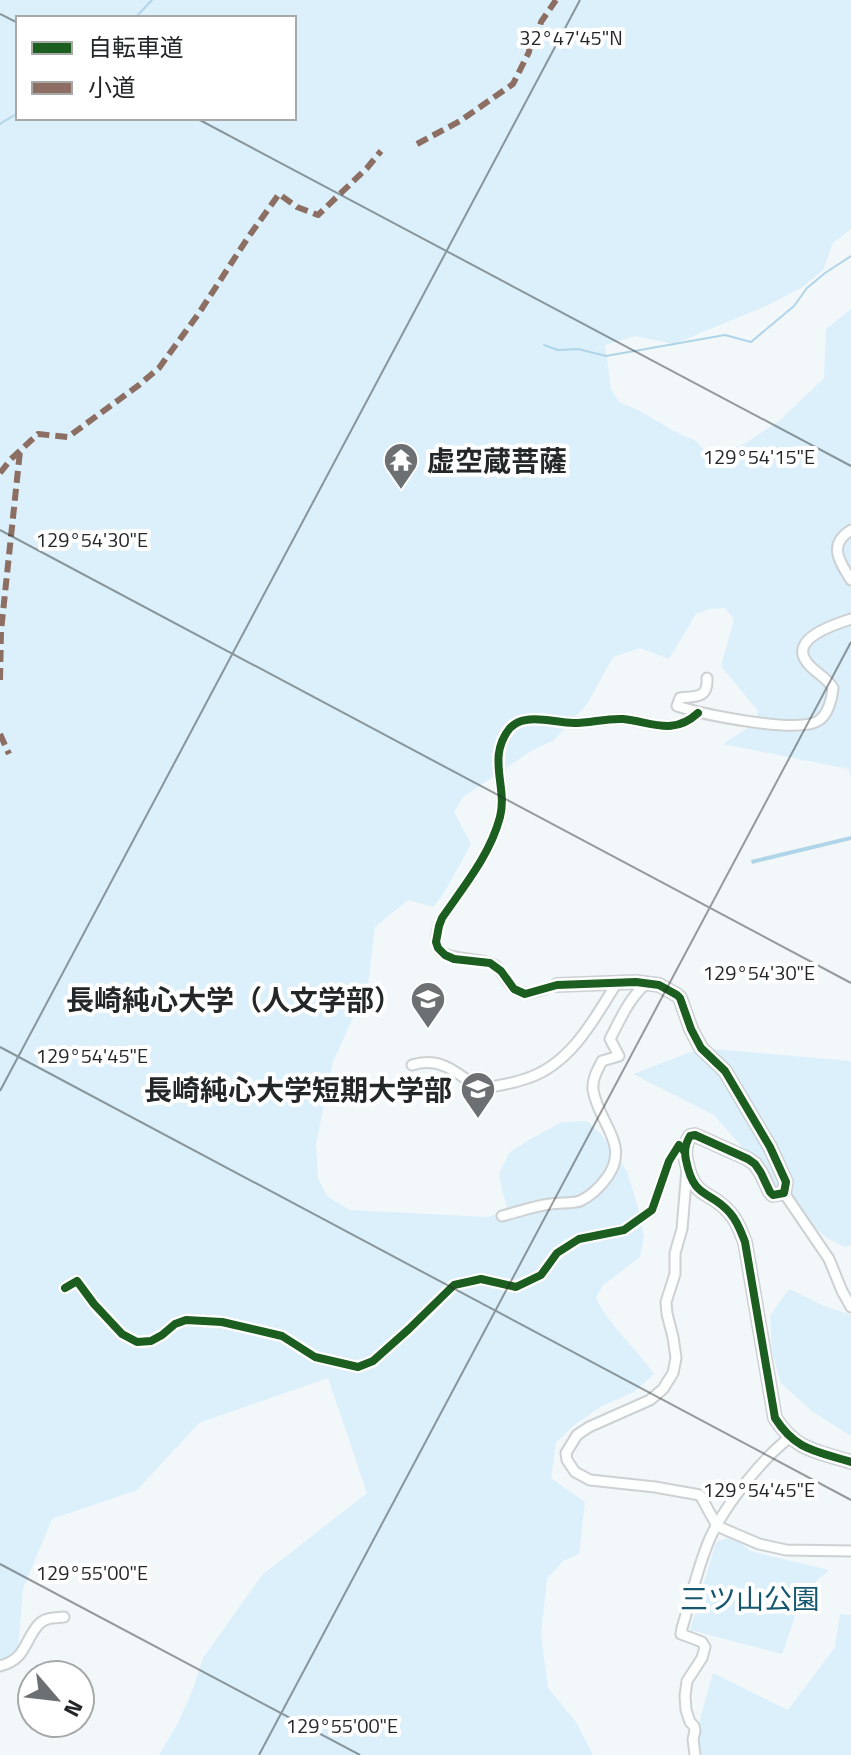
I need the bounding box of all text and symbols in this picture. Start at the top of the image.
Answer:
legend [16,16,296,120]
text: 32°47'45"N [519,22,623,53]
text: 自転車道 [88,29,184,65]
text: 小道 [88,69,136,105]
place label: 虚空蔵菩薩 [427,439,567,482]
temple icon: 虚空蔵菩薩 [382,441,420,491]
text: 129°54'15"E [703,441,815,472]
text: 129°54'30"E [36,524,148,555]
text: 129°54'30"E [703,957,815,988]
place label: 長崎純心大学（人文学部） [66,978,402,1021]
school or university icon: 長崎純心大学（人文学部） [409,980,447,1030]
text: 129°54'45"E [36,1040,148,1071]
place label: 長崎純心大学短期大学部 [144,1068,452,1111]
school or university icon: 長崎純心大学短期大学部 [459,1070,497,1120]
text: 129°54'45"E [703,1474,815,1505]
text: 129°55'00"E [36,1557,148,1588]
park label: 三ツ山公園 [680,1577,820,1620]
north arrow [16,1659,96,1739]
text: N [55,1694,92,1723]
text: 129°55'00"E [286,1710,398,1741]

